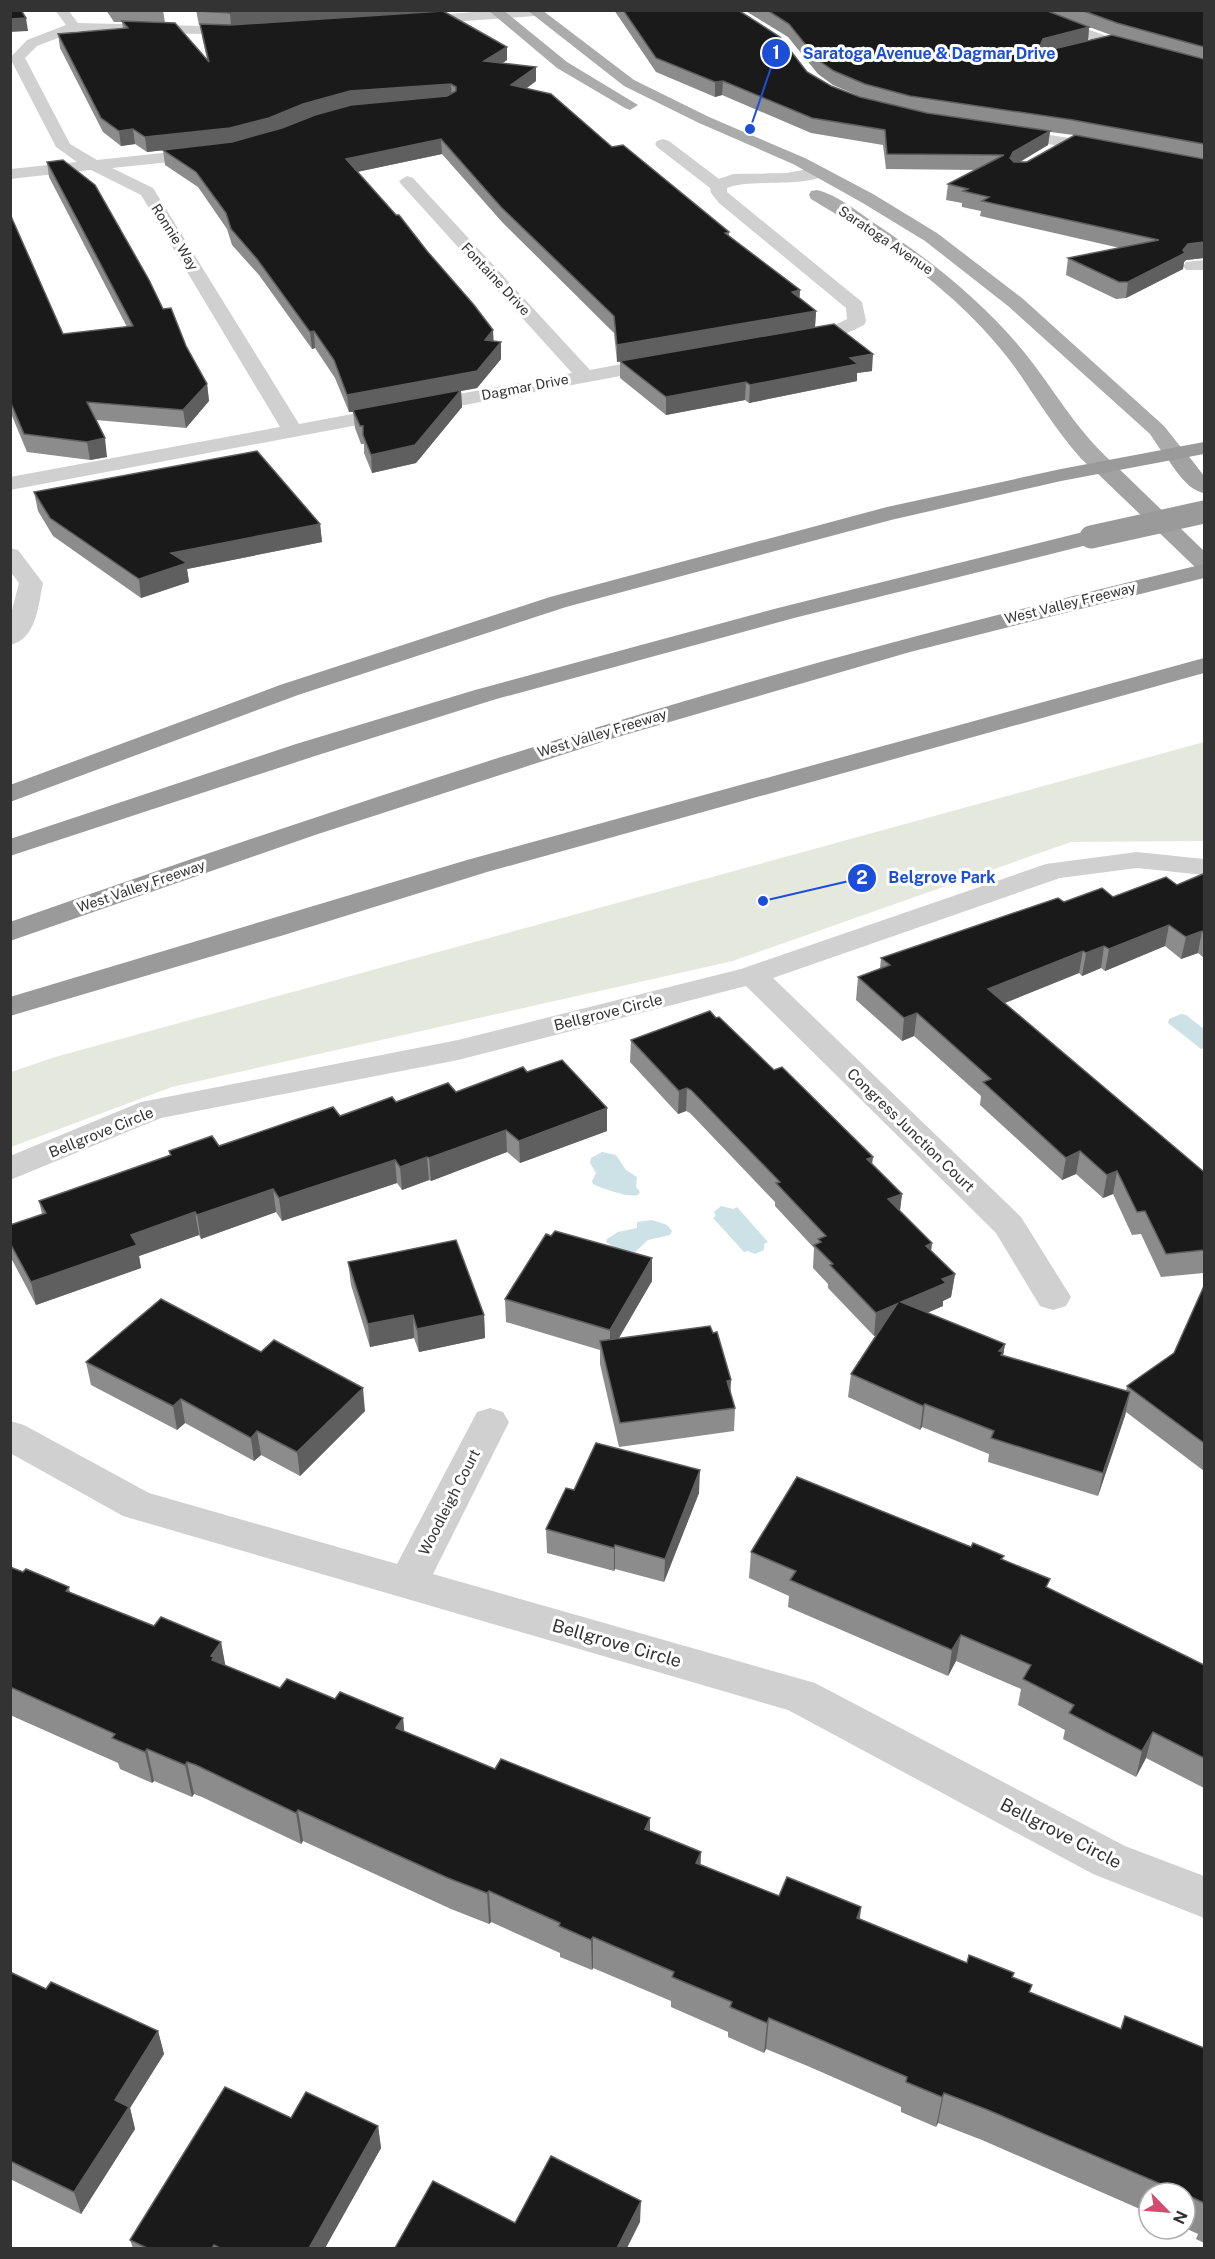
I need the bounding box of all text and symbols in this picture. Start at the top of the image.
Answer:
callout: Saratoga Avenue & Dagmar Drive [761,36,1068,70]
text: 1 [772,42,780,63]
text: Saratoga Avenue & Dagmar Drive [803,44,1055,63]
street label: Ronnie Way [148,201,202,274]
street label: Saratoga Avenue [836,202,936,278]
street label: Fontaine Drive [458,239,534,319]
street label: Dagmar Drive [480,371,570,403]
street label: West Valley Freeway [1003,579,1138,627]
street label: West Valley Freeway [535,706,669,760]
street label: West Valley Freeway [75,856,208,915]
callout: Belgrove Park [847,861,1008,895]
text: 2 [856,867,868,888]
text: Belgrove Park [888,868,996,887]
street label: Bellgrove Circle [552,990,664,1034]
street label: Congress Junction Court [844,1065,978,1195]
street label: Bellgrove Circle [46,1103,156,1161]
street label: Woodleigh Court [415,1446,483,1558]
street label: Bellgrove Circle [550,1615,684,1671]
street label: Bellgrove Circle [997,1793,1125,1873]
north arrow [1137,2181,1197,2241]
text: N [1169,2207,1191,2227]

